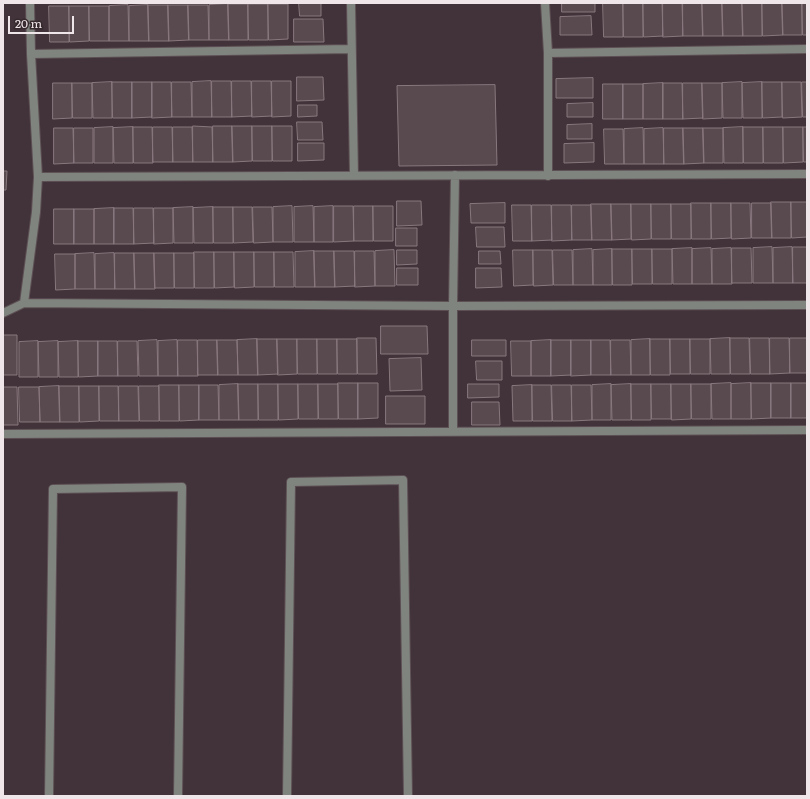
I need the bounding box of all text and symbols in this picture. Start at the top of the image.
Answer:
scale bar [10,8,76,34]
text: 20 m [15,14,42,32]

